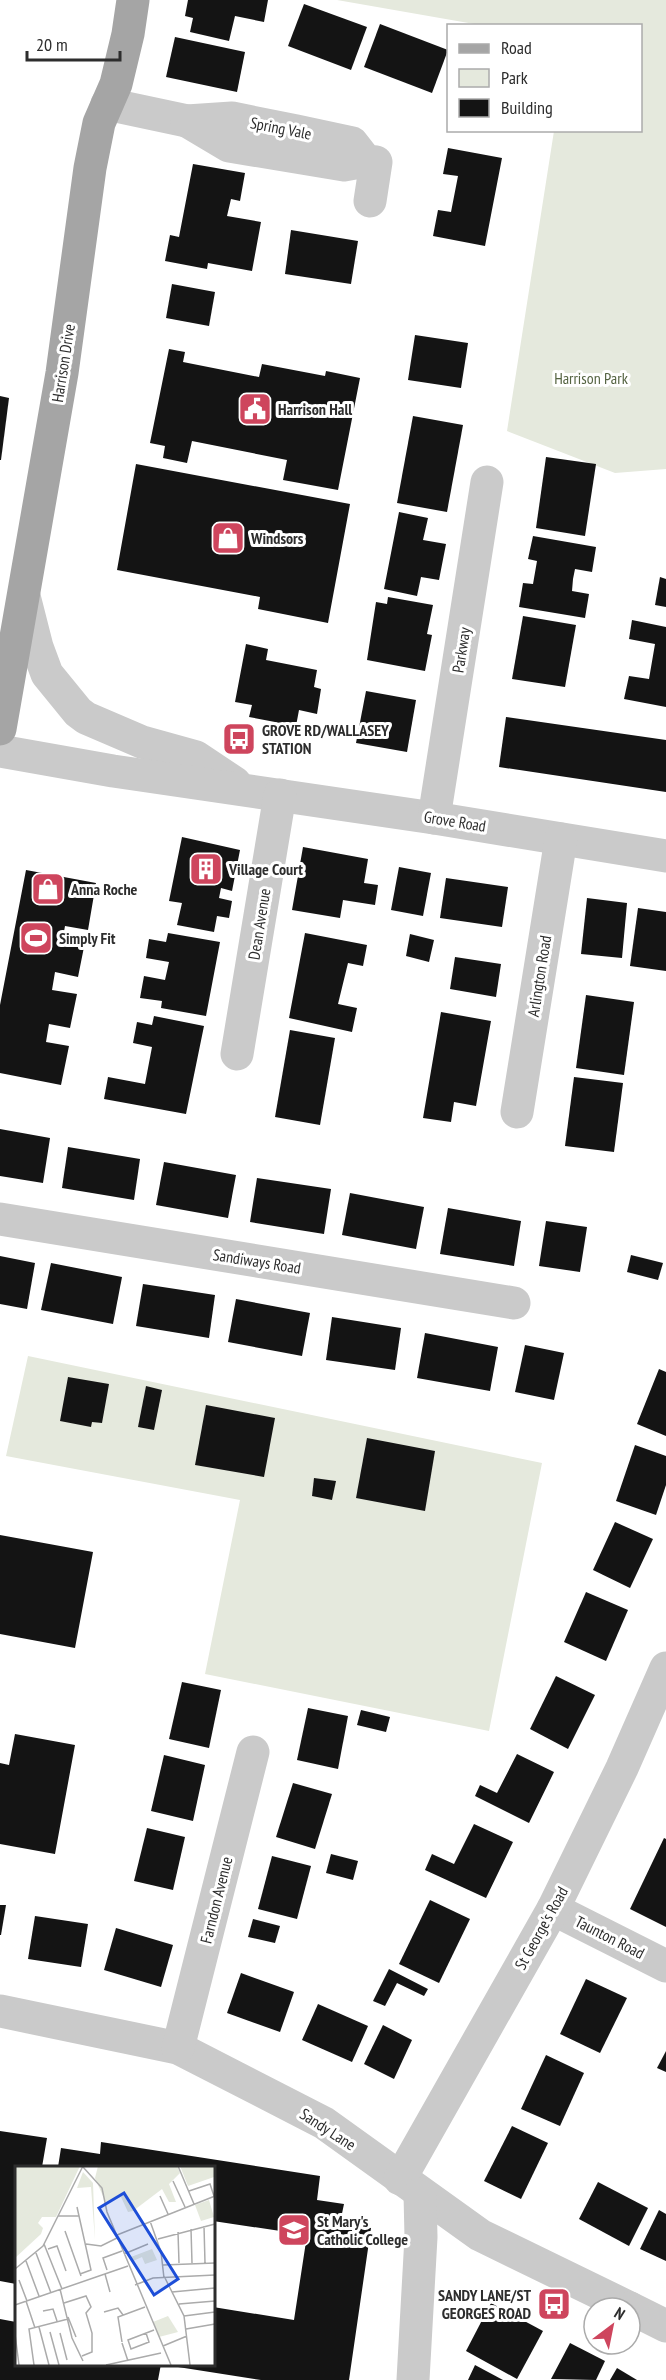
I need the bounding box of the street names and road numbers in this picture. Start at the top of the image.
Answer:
street label: Spring Vale [249,112,313,144]
street label: Harrison Drive [47,322,79,404]
street label: Parkway [448,626,474,674]
street label: Grove Road [423,806,488,836]
street label: Dean Avenue [244,887,274,961]
street label: Arlington Road [523,934,555,1018]
street label: Sandiways Road [212,1244,302,1278]
street label: Farndon Avenue [196,1855,236,1945]
street label: St George's Road [510,1883,572,1973]
street label: Taunton Road [572,1911,648,1963]
street label: Sandy Lane [296,2104,360,2154]

